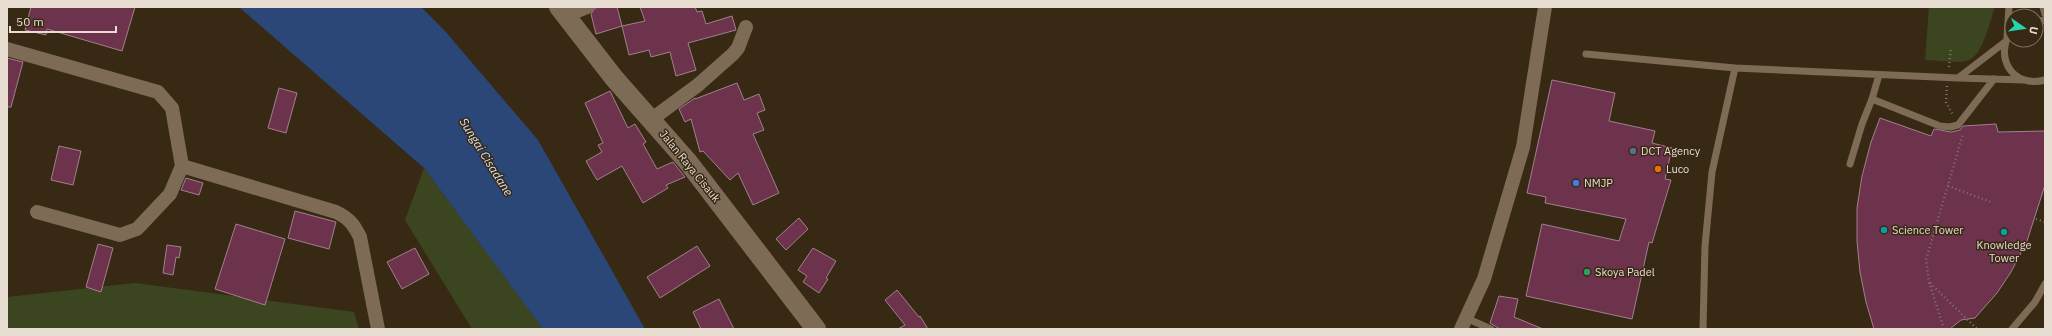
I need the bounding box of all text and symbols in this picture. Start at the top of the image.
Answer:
scale bar [10,8,116,34]
north arrow [2004,8,2044,48]
text: 50 m [16,14,44,29]
text: U [2026,25,2041,36]
water label: Sungai Cisadane [456,115,516,199]
street label: Jalan Raya Cisauk [657,127,723,205]
place label: DCT Agency [1641,144,1701,158]
marker: DCT Agency [1628,146,1638,156]
place label: Luco [1666,162,1689,176]
marker: Luco [1653,164,1663,174]
place label: NMJP [1584,176,1613,190]
marker: NMJP [1571,178,1581,188]
place label: Science Tower [1892,223,1963,237]
marker: Science Tower [1879,225,1889,235]
marker: Knowledge Tower [1999,227,2009,237]
place label: Knowledge Tower [1977,238,2031,265]
place label: Skoya Padel [1595,265,1655,279]
marker: Skoya Padel [1582,267,1592,277]

